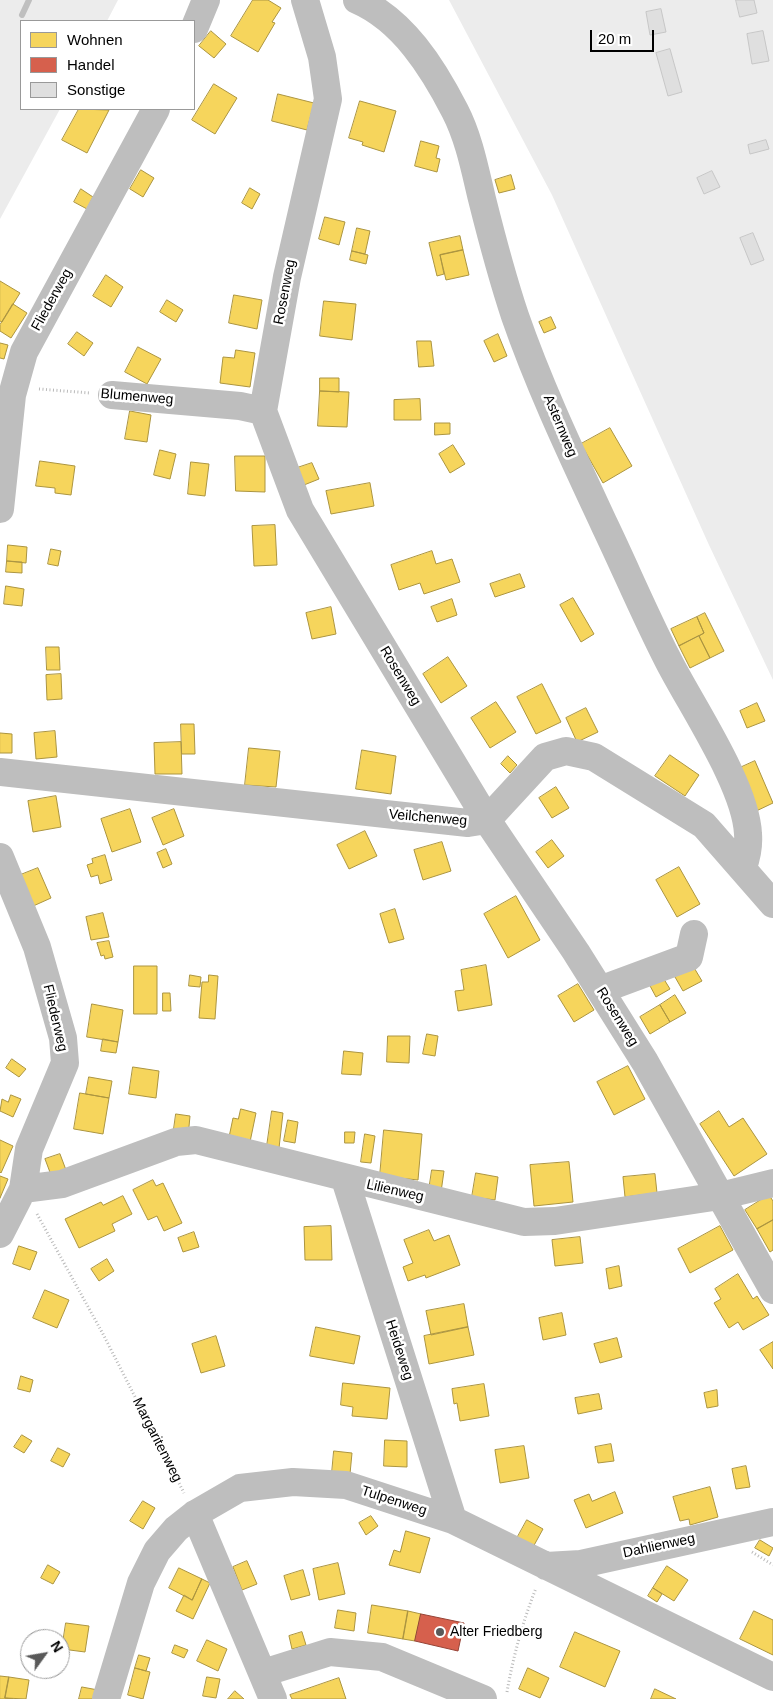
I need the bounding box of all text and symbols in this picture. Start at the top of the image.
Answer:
legend [20,20,195,110]
scale bar [593,20,657,52]
text: 20 m [598,30,631,47]
text: Wohnen [67,31,123,48]
text: Handel [67,56,115,73]
text: Sonstige [67,81,125,98]
street label: Rosenweg [270,258,300,326]
street label: Fliederweg [28,266,76,334]
street label: Blumenweg [100,385,174,409]
street label: Asternweg [539,392,581,460]
street label: Rosenweg [376,643,424,709]
street label: Veilchenweg [388,806,468,830]
street label: Fliederweg [39,983,71,1053]
street label: Rosenweg [592,984,642,1050]
street label: Lilienweg [365,1176,425,1206]
street label: Heideweg [381,1318,417,1382]
street label: Margaritenweg [128,1395,186,1485]
street label: Tulpenweg [359,1483,429,1519]
street label: Dahlienweg [621,1530,697,1562]
place label: Alter Friedberg [450,1624,543,1640]
marker: Alter Friedberg [434,1626,446,1638]
north arrow [20,1629,70,1679]
text: N [47,1638,66,1655]

